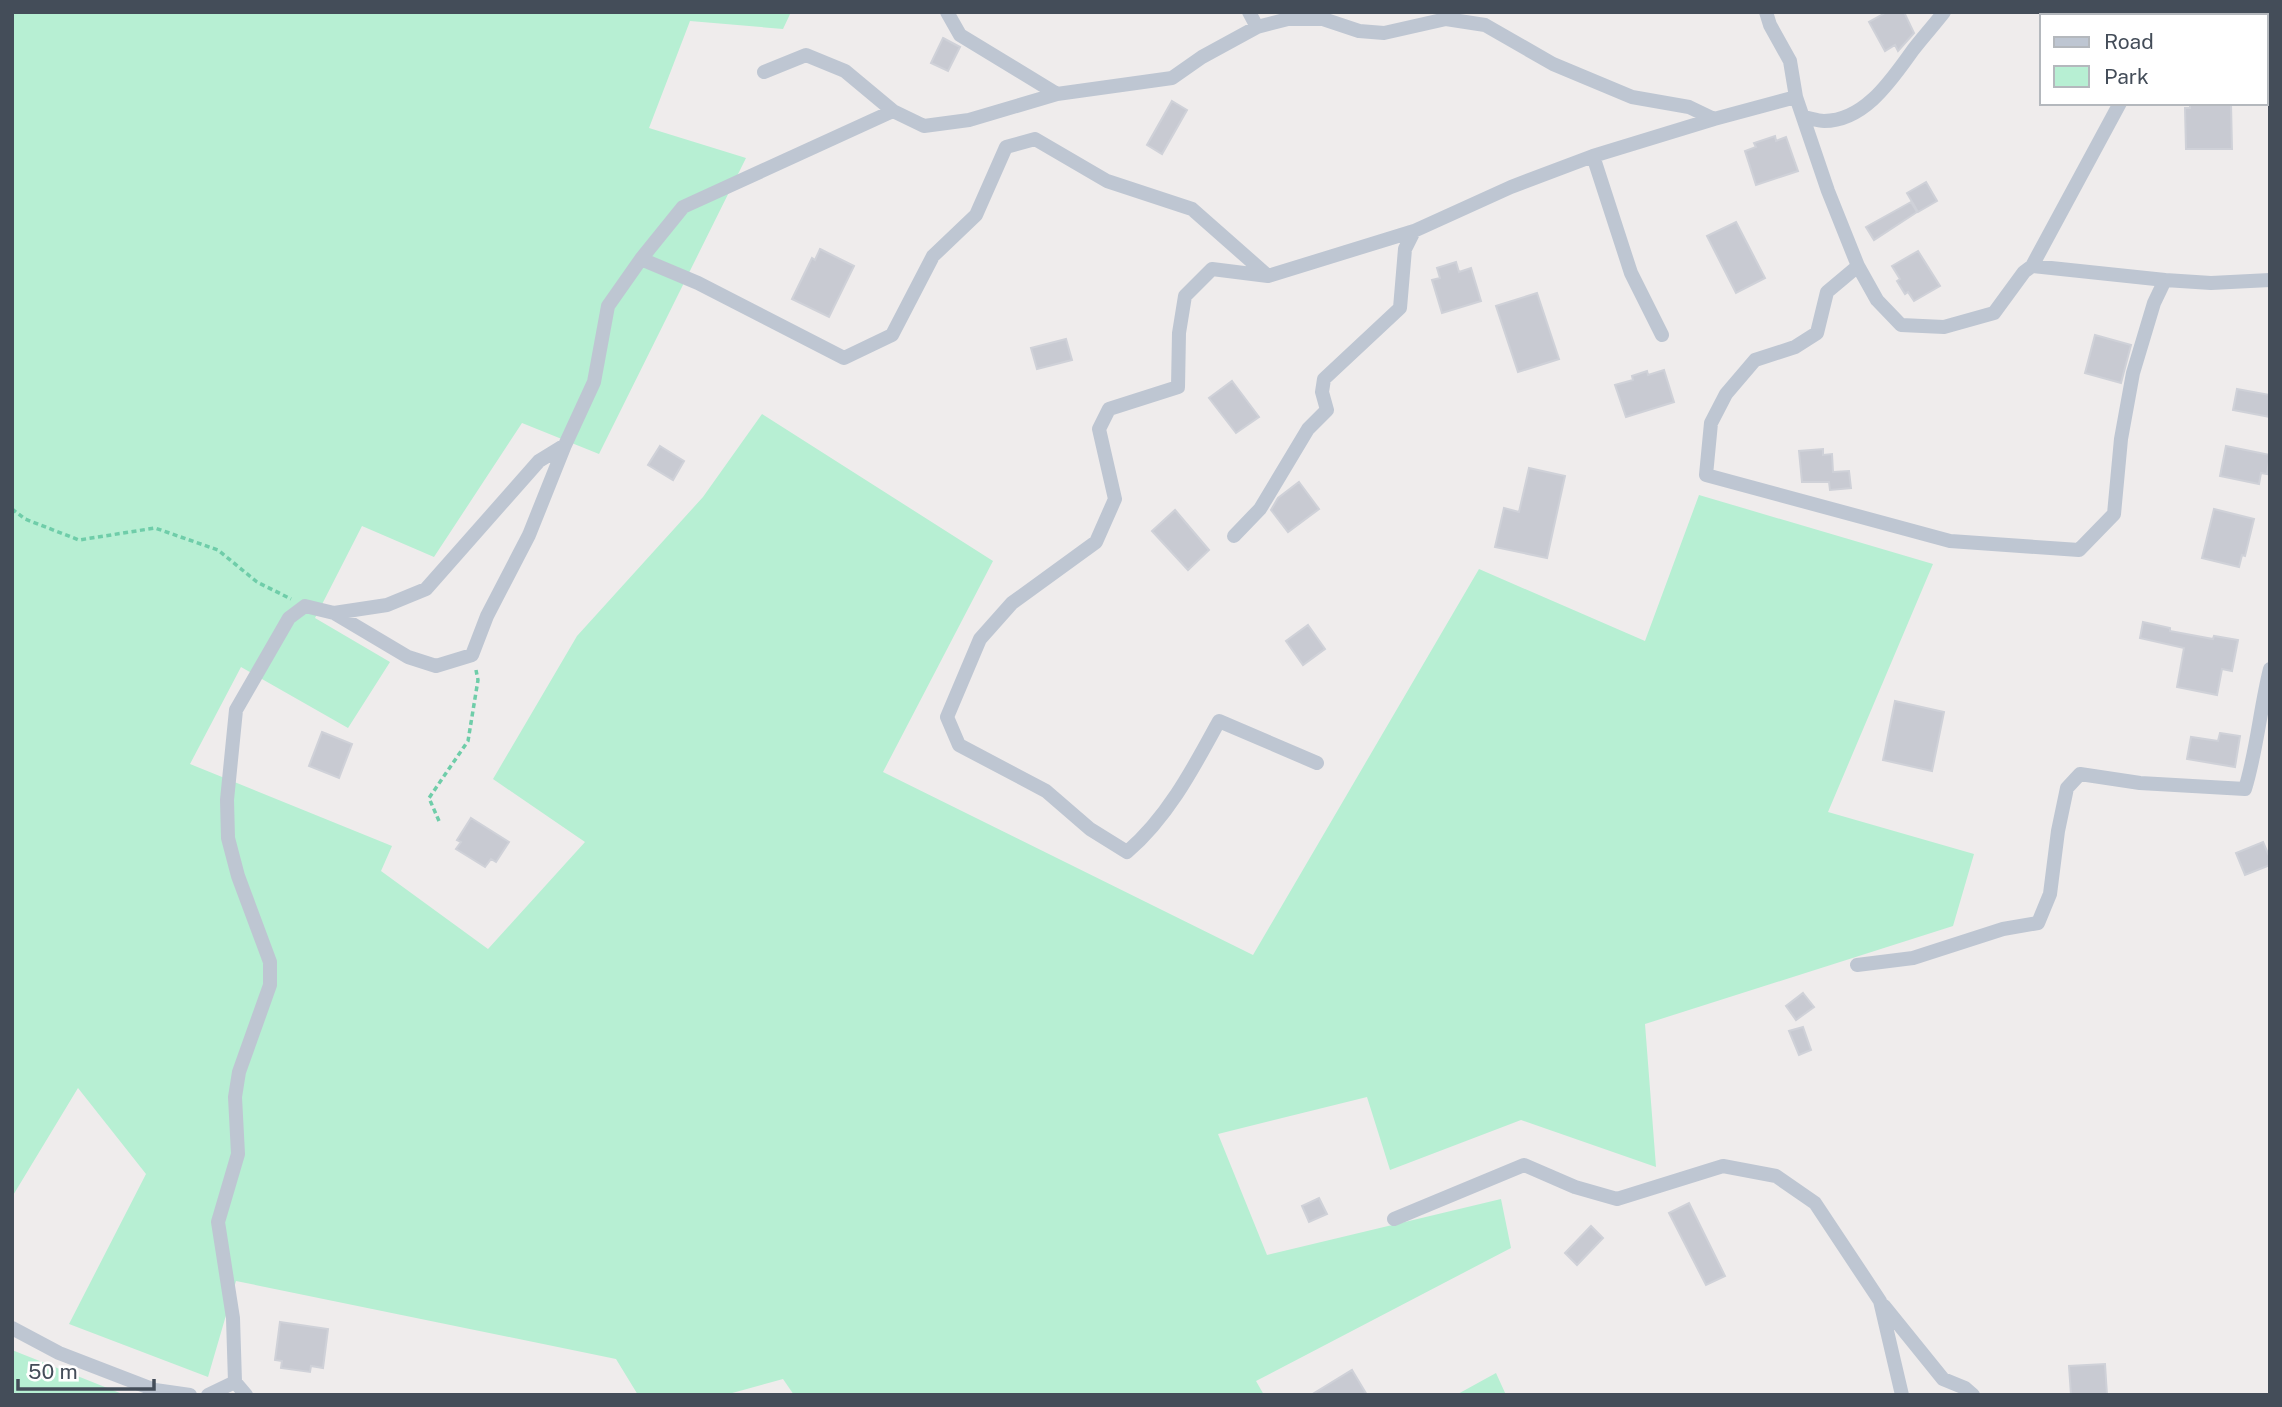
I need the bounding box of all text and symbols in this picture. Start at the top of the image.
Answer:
legend [2040,14,2268,105]
text: Road [2104,29,2154,54]
text: Park [2104,64,2149,89]
scale bar [18,1348,154,1392]
text: 50 m [28,1359,78,1384]

